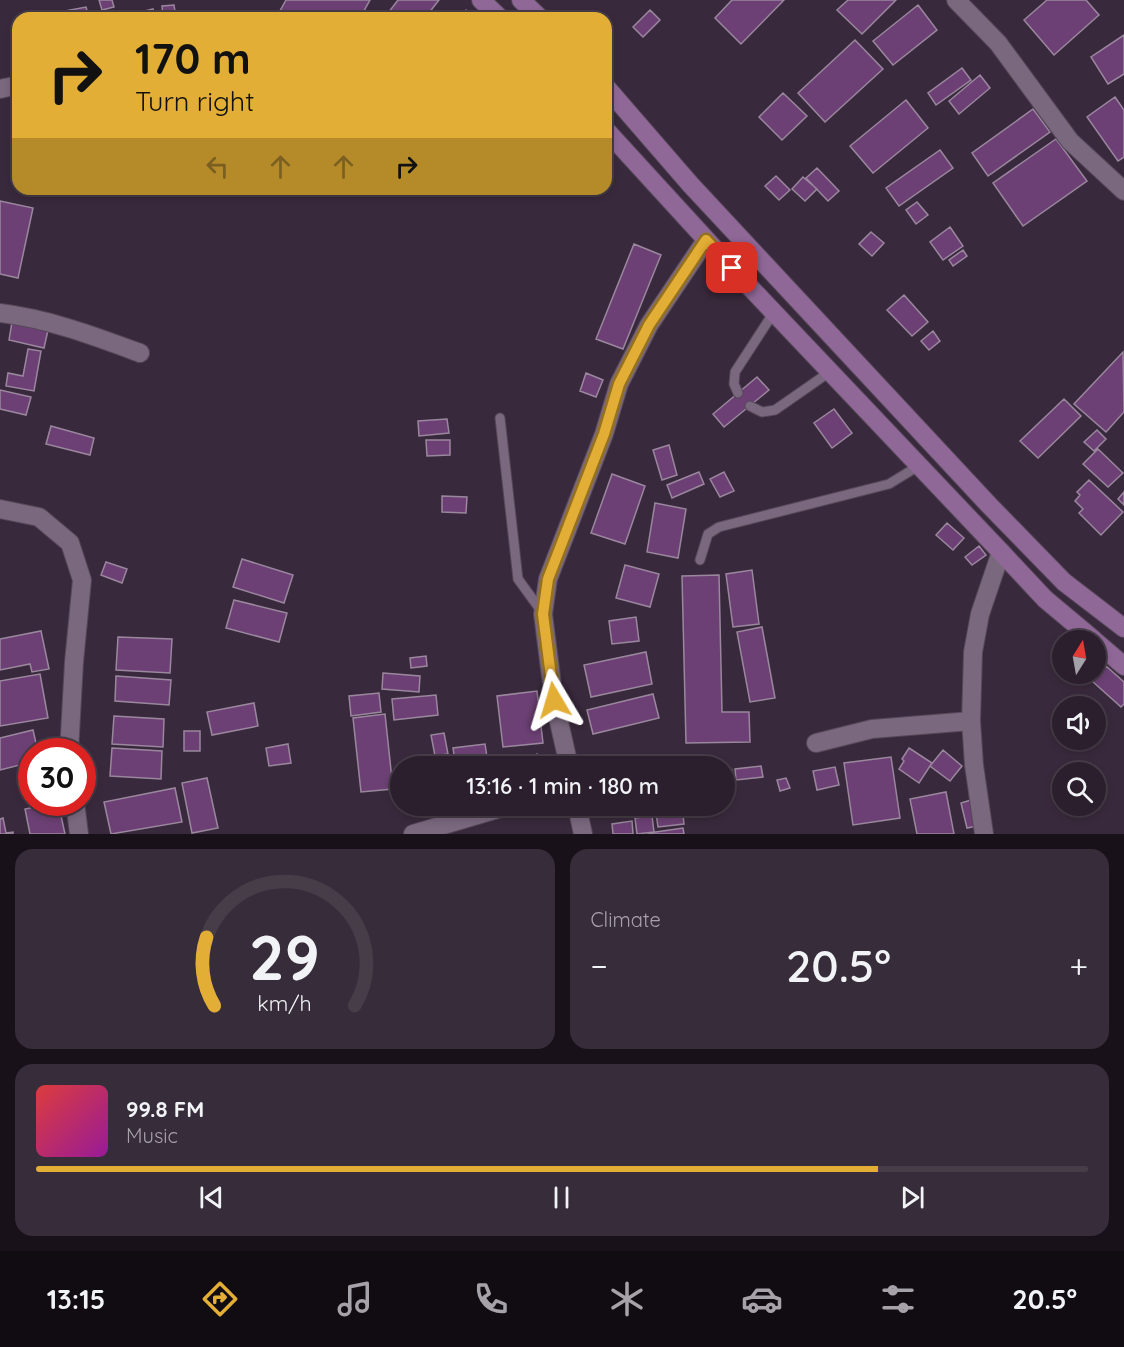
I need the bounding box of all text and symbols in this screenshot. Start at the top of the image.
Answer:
text: 170 m [135,32,251,85]
icon: right [36,36,114,114]
text: Turn right [135,84,254,118]
icon: left [201,150,234,183]
icon: ahead [264,150,297,183]
icon: ahead [327,150,360,183]
icon: right [390,150,423,183]
pin [706,242,757,293]
icon: arrive [715,251,748,284]
north arrow [1052,630,1106,684]
map controls [1052,630,1106,816]
position arrow [522,668,586,732]
button: sound [1052,696,1106,750]
speed limit sign: 30 [18,738,96,816]
button: search [1052,762,1106,816]
text: 13:16 · 1 min · 180 m [466,772,659,800]
text: Climate [591,907,661,932]
text: 29 [249,918,320,996]
text: 20.5° [786,937,891,993]
text: − [591,945,608,986]
text: + [1069,945,1088,986]
text: km/h [258,990,312,1016]
text: 99.8 FM [126,1095,204,1123]
text: Music [126,1123,178,1148]
icon: previous [195,1181,228,1214]
icon: pause [545,1181,578,1214]
icon: next [896,1181,929,1214]
icon: directions [199,1278,241,1320]
icon: music [334,1278,376,1320]
icon: phone [470,1278,512,1320]
icon: climate [606,1278,648,1320]
icon: car [741,1278,783,1320]
icon: filters [877,1278,919,1320]
text: 13:15 [47,1282,105,1316]
text: 20.5° [1012,1282,1077,1316]

